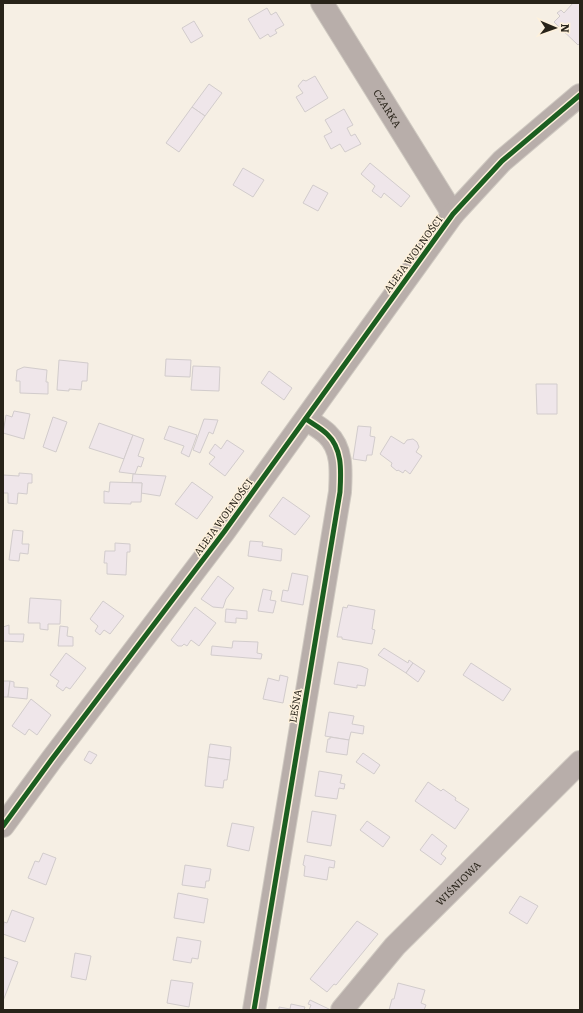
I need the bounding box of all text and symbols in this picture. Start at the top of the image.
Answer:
north arrow [535,8,575,48]
text: N [558,23,574,33]
street label: CZARKA [370,86,406,131]
street label: ALEJA WOLNOŚCI [380,212,446,295]
street label: ALEJA WOLNOŚCI [190,475,256,558]
street label: LEŚNA [284,687,305,724]
street label: WIŚNIOWA [432,857,484,909]

